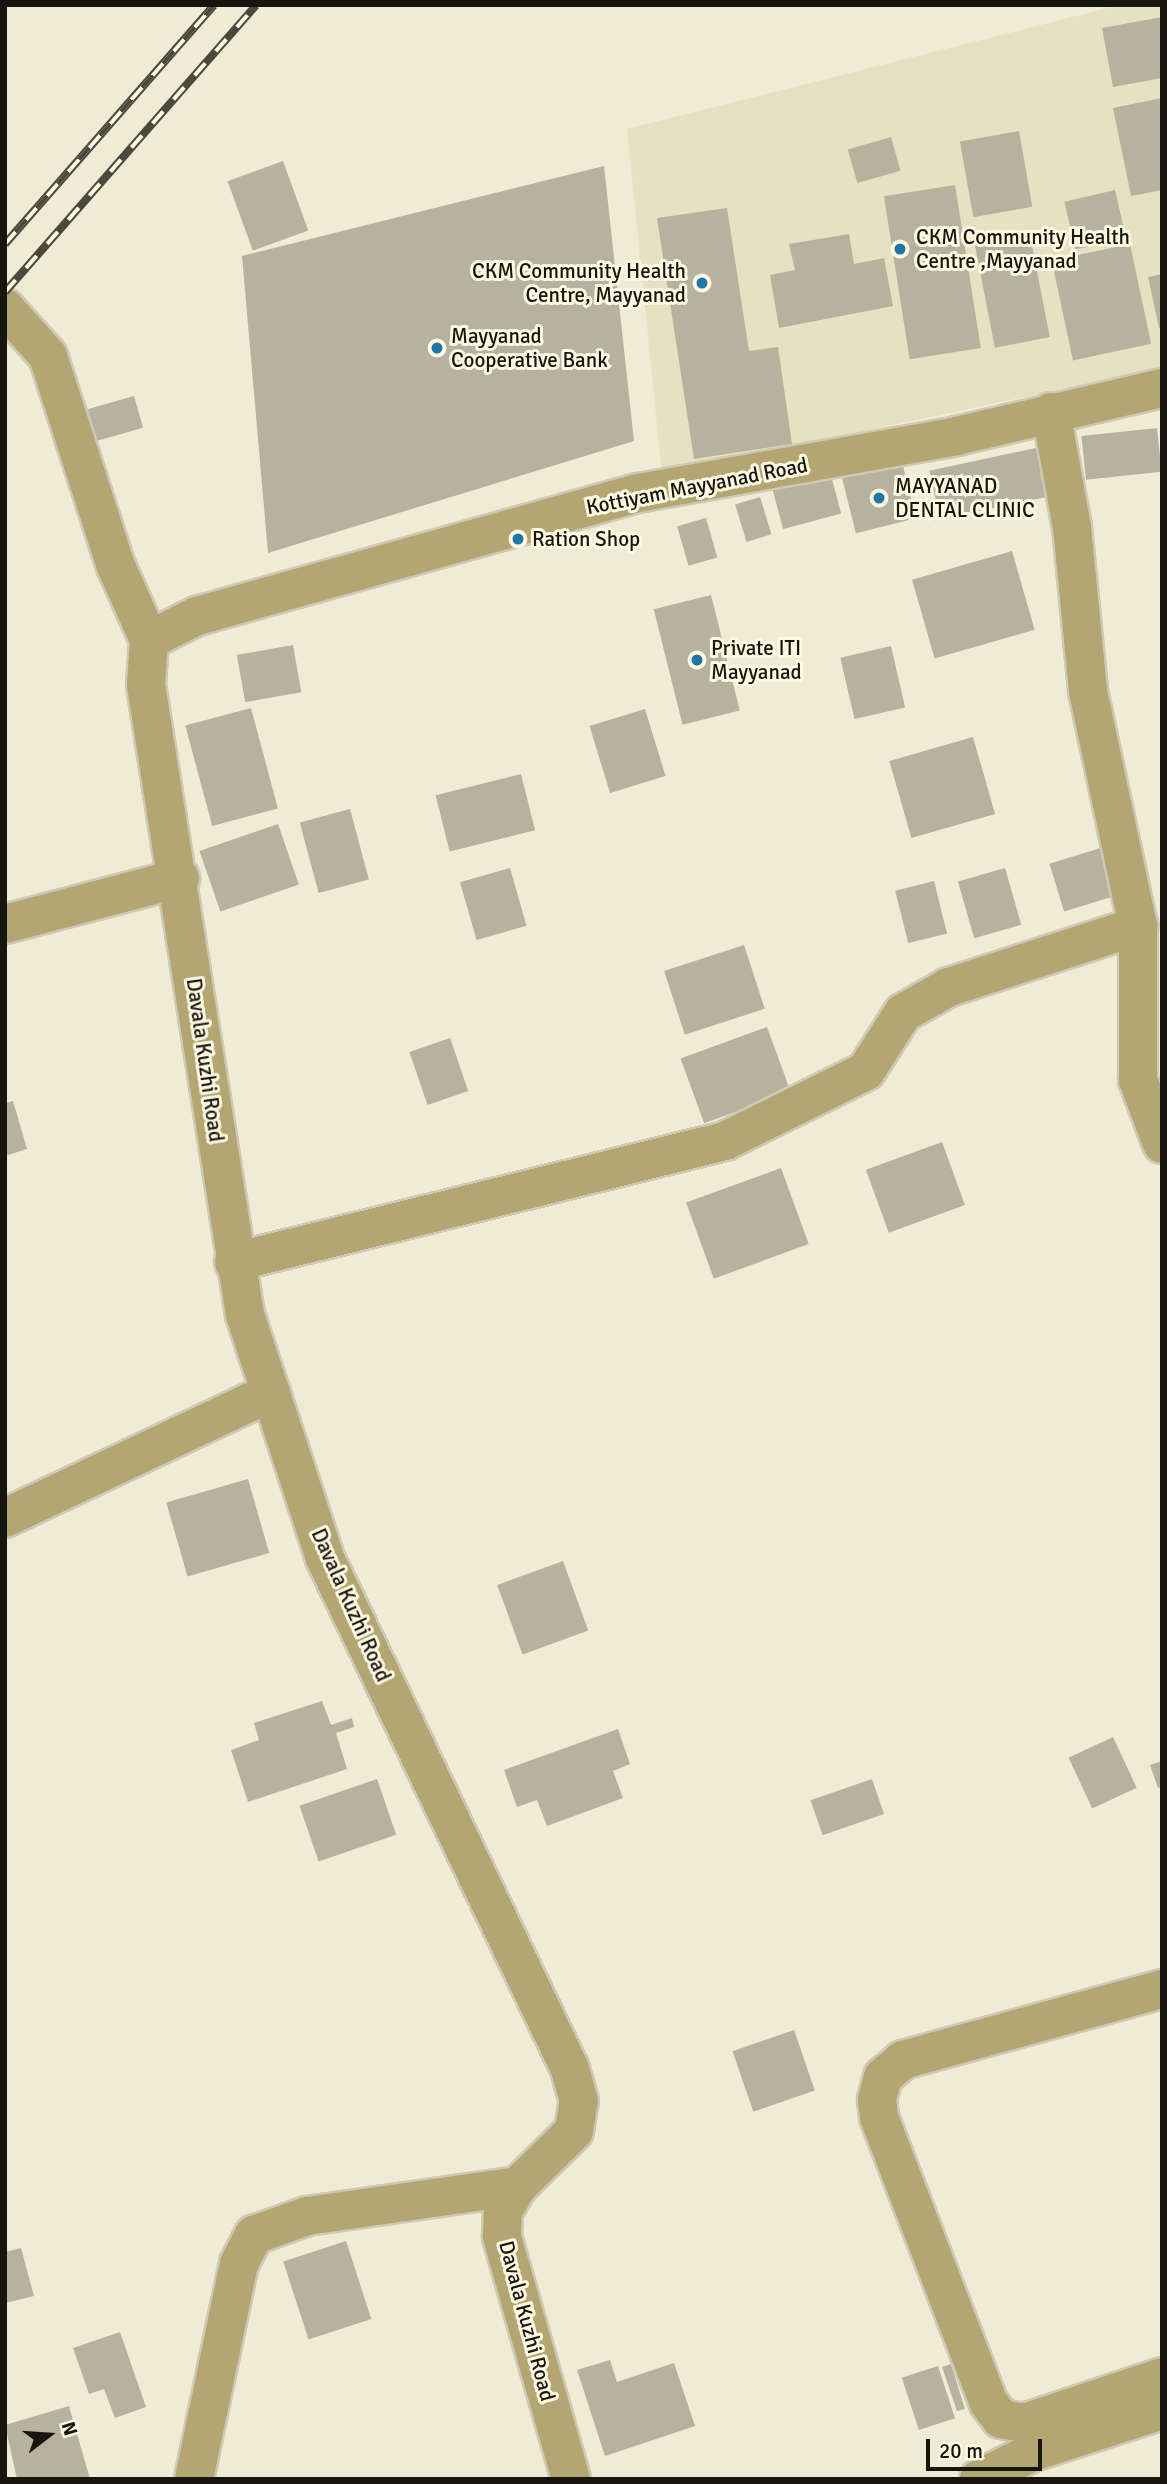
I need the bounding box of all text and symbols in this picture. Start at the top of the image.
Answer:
place label: CKM Community Health Centre ,Mayyanad [916,224,1130,274]
marker: CKM Community Health Centre ,Mayyanad [890,239,910,259]
place label: CKM Community Health Centre, Mayyanad [472,258,686,308]
marker: CKM Community Health Centre, Mayyanad [692,273,712,293]
place label: Mayyanad Cooperative Bank [451,323,608,373]
marker: Mayyanad Cooperative Bank [429,340,445,356]
street label: Kottiyam Mayyanad Road [584,452,810,520]
place label: MAYYANAD DENTAL CLINIC [895,473,1035,523]
marker: MAYYANAD DENTAL CLINIC [869,488,889,508]
place label: Ration Shop [532,526,640,552]
marker: Ration Shop [510,531,526,547]
place label: Private ITI Mayyanad [711,635,802,685]
marker: Private ITI Mayyanad [689,652,705,668]
street label: Davala Kuzhi Road [181,977,229,1143]
street label: Davala Kuzhi Road [306,1524,396,1686]
street label: Davala Kuzhi Road [493,2238,561,2404]
north arrow [14,2400,84,2470]
text: N [56,2419,82,2439]
scale bar [929,2424,1044,2468]
text: 20 m [939,2438,983,2464]

